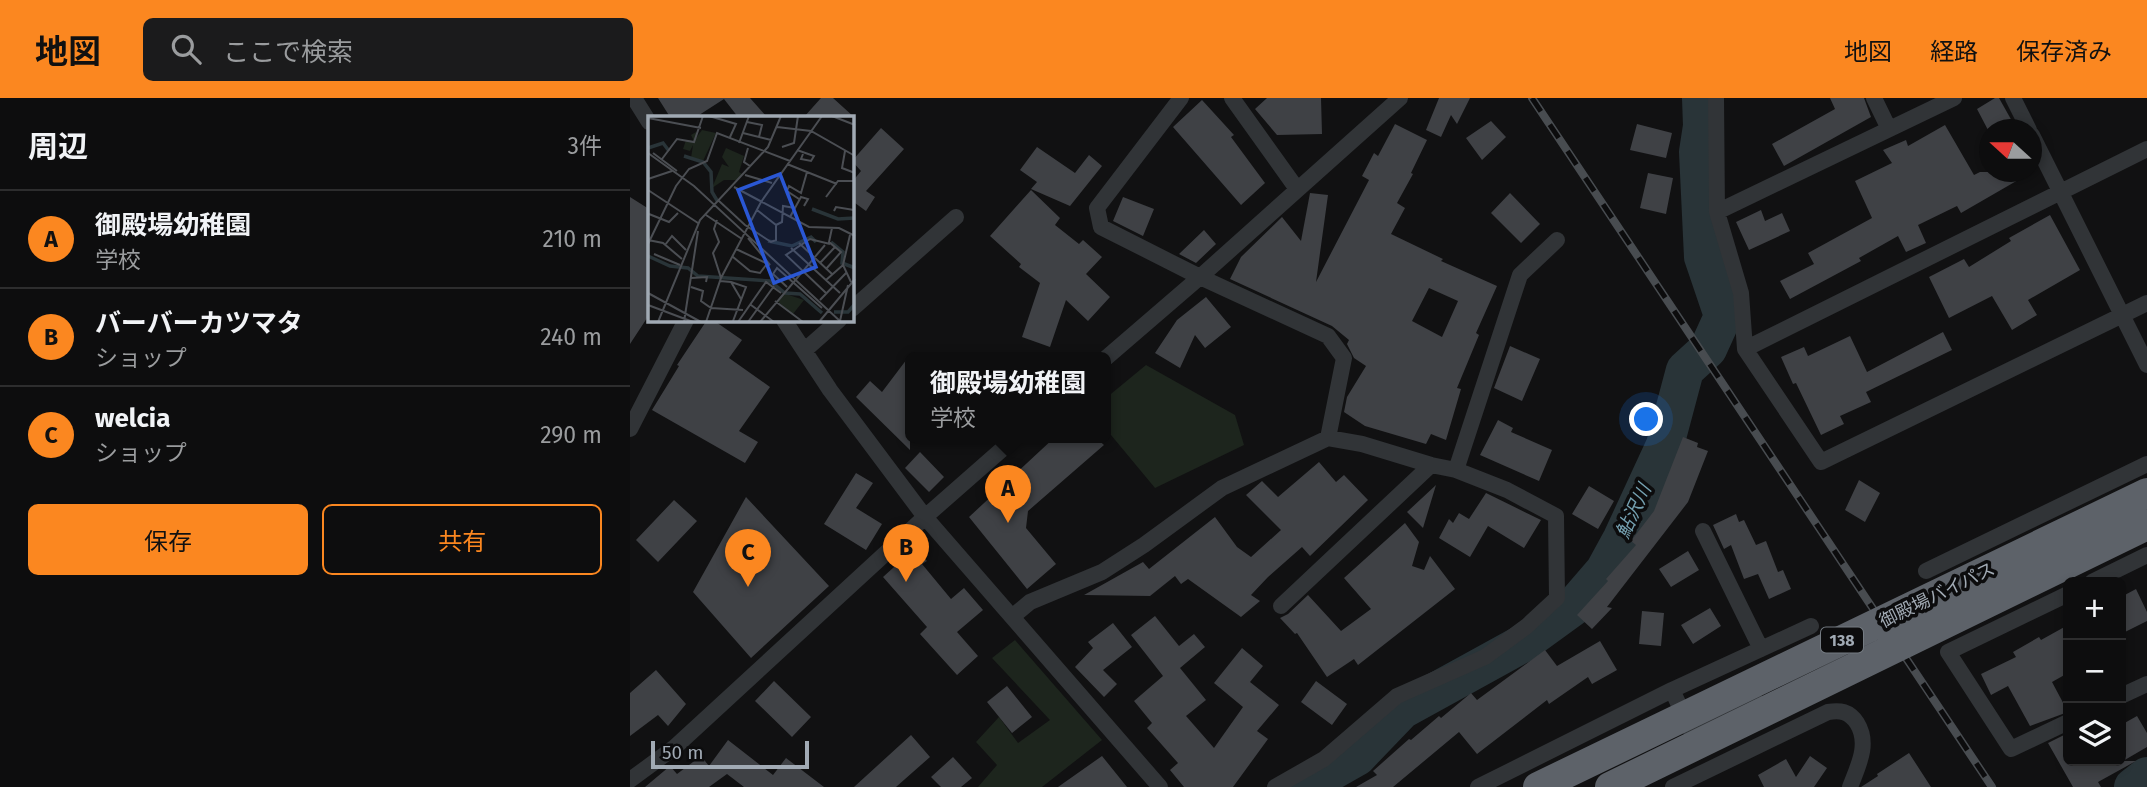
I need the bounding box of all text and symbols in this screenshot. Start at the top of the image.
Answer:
search box [143,18,633,81]
icon: search [167,30,205,68]
text: 地図 [35,32,101,72]
text: ここで検索 [223,37,353,68]
text: 地図 [1844,38,1892,66]
text: 経路 [1930,38,1978,66]
text: 保存済み [2016,38,2112,66]
inset map [648,116,854,322]
north arrow [1979,119,2042,182]
text: 周辺 [28,129,88,165]
text: 3件 [568,132,602,160]
text: 御殿場幼稚園 [95,210,251,241]
text: A [44,225,58,253]
text: 210 m [543,225,602,253]
text: 学校 [95,246,141,274]
text: バーバーカツマタ [95,308,303,339]
text: B [44,323,58,351]
text: 240 m [540,323,602,351]
text: ショップ [95,344,187,372]
popup [905,352,1111,443]
text: 御殿場幼稚園 [930,368,1086,399]
your location [1629,402,1663,436]
text: welcia [95,403,170,434]
text: 学校 [930,404,976,432]
text: C [44,421,58,449]
text: 290 m [540,421,602,449]
text: ショップ [95,439,187,467]
pin: A [985,465,1031,523]
water label: 鮎沢川 [1611,479,1657,542]
button: 保存 [28,504,308,575]
button: 共有 [322,504,602,575]
pin: B [883,524,929,582]
pin: C [725,529,771,587]
street label: 御殿場バイパス [1876,558,1998,632]
map controls [2063,577,2126,766]
button: + [2063,577,2126,640]
road number: 138 [1821,628,1863,652]
button: − [2063,640,2126,703]
button: layers [2063,703,2126,766]
scale bar [651,738,808,770]
text: 50 m [662,741,703,764]

